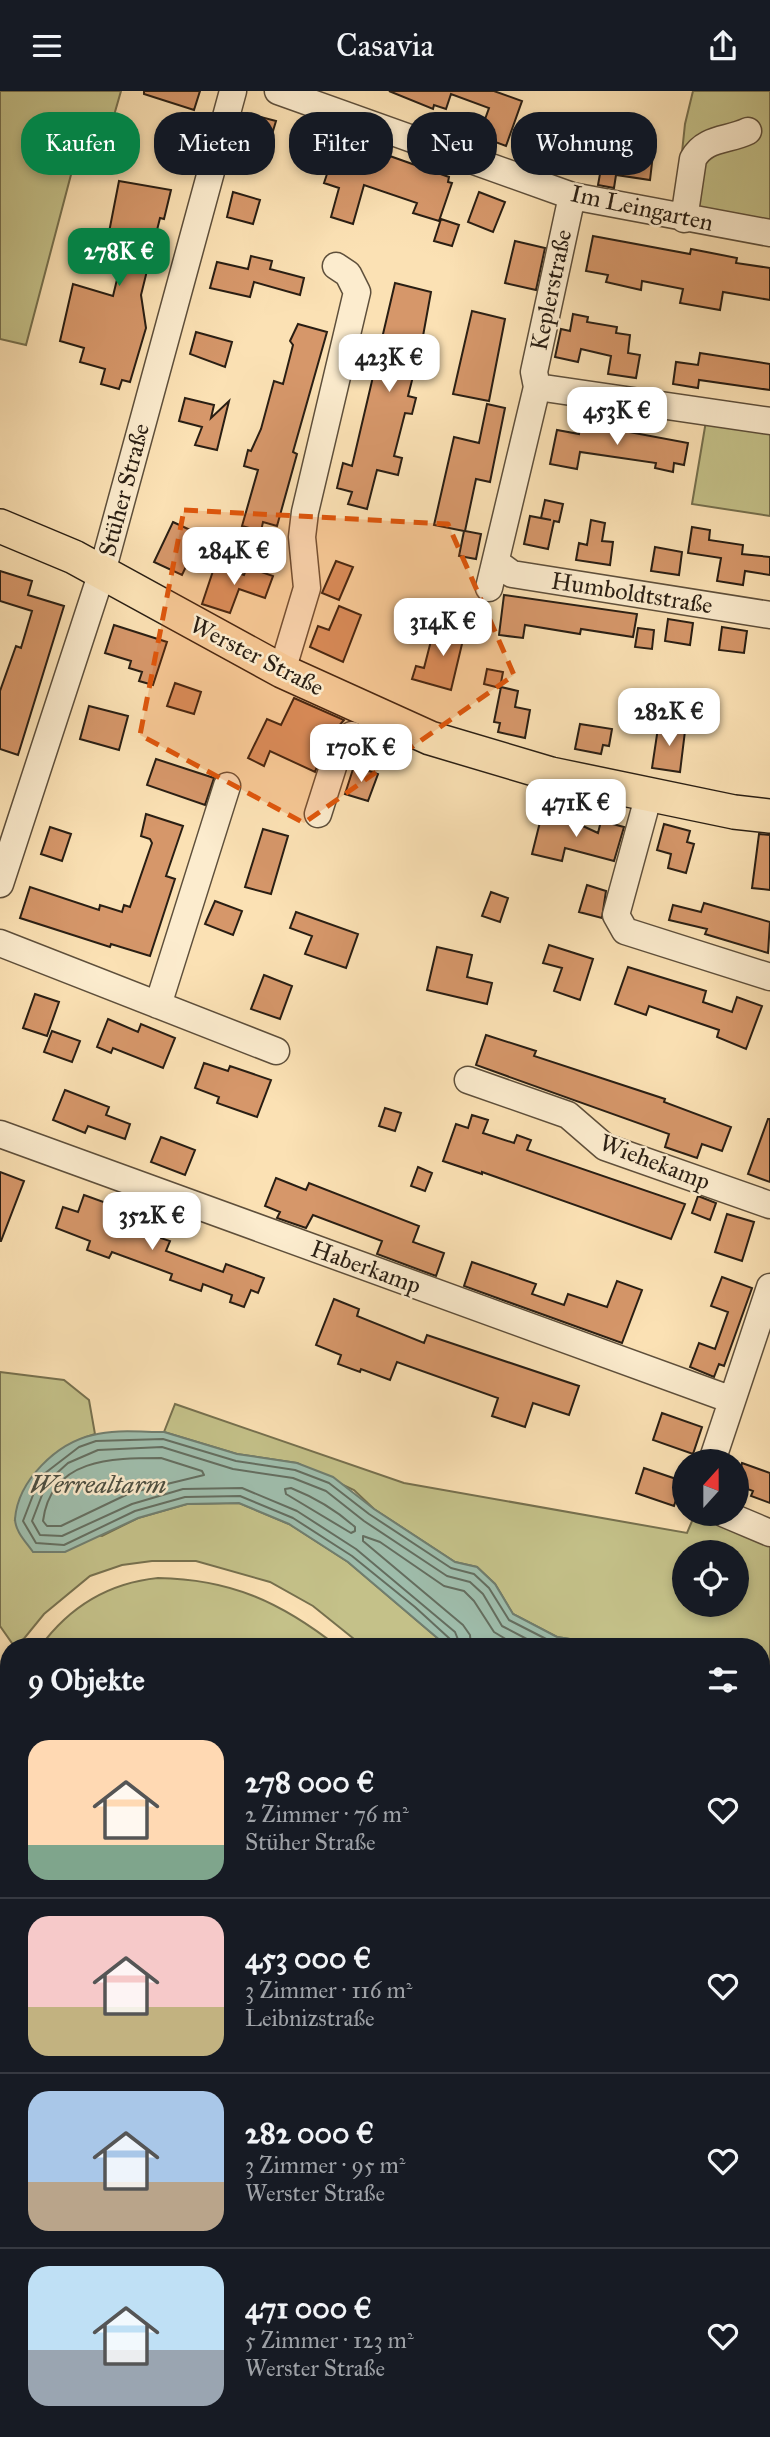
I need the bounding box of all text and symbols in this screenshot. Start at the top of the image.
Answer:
text: Casavia [336,26,434,65]
icon: menu [28,27,66,65]
icon: share [704,27,742,65]
chip: Kaufen [21,112,140,175]
chip: Mieten [154,112,275,175]
chip: Filter [289,112,393,175]
chip: Neu [407,112,497,175]
chip: Wohnung [511,112,657,175]
street label: Im Leingarten [568,178,716,238]
street label: Keplerstraße [524,227,578,353]
pin: 278K € [62,229,176,288]
text: 278K € [84,237,154,265]
pin: 423K € [332,335,446,394]
text: 423K € [355,343,423,371]
pin: 453K € [560,387,674,447]
text: 453K € [583,396,651,424]
street label: Stüher Straße [92,420,156,560]
pin: 284K € [177,527,291,587]
text: 284K € [198,536,270,564]
street label: Humboldtstraße [549,565,715,621]
pin: 314K € [386,599,500,658]
text: 314K € [410,607,476,635]
street label: Werster Straße [185,609,329,703]
pin: 282K € [612,689,726,748]
text: 282K € [634,697,704,725]
pin: 170K € [304,725,418,784]
text: 170K € [326,733,396,761]
pin: 471K € [519,779,633,839]
text: 471K € [542,788,610,816]
street label: Wiehekamp [596,1127,714,1197]
pin: 352K € [95,1193,209,1252]
text: 352K € [119,1201,185,1229]
street label: Haberkamp [307,1233,425,1301]
north arrow [672,1449,749,1526]
map controls [672,1449,749,1617]
water label: Werrealtarm [30,1468,167,1500]
button: locate [672,1540,749,1617]
icon: filters [704,1661,742,1699]
text: 9 Objekte [28,1662,145,1698]
text: 278 000 € [245,1764,374,1800]
icon: home [84,1768,168,1852]
icon: heart [704,1791,742,1829]
text: 2 Zimmer · 76 m² [245,1800,409,1828]
text: Stüher Straße [245,1828,376,1856]
text: 453 000 € [245,1940,371,1976]
icon: home [84,1944,168,2028]
icon: heart [704,1967,742,2005]
text: 3 Zimmer · 116 m² [245,1976,412,2004]
text: Leibnizstraße [245,2004,375,2032]
text: 282 000 € [245,2115,374,2151]
icon: home [84,2119,168,2203]
icon: heart [704,2142,742,2180]
text: 3 Zimmer · 95 m² [245,2151,406,2179]
text: Werster Straße [245,2179,385,2207]
text: 471 000 € [245,2290,372,2326]
icon: home [84,2294,168,2378]
icon: heart [704,2317,742,2355]
text: 5 Zimmer · 123 m² [245,2326,414,2354]
text: Werster Straße [245,2354,385,2382]

